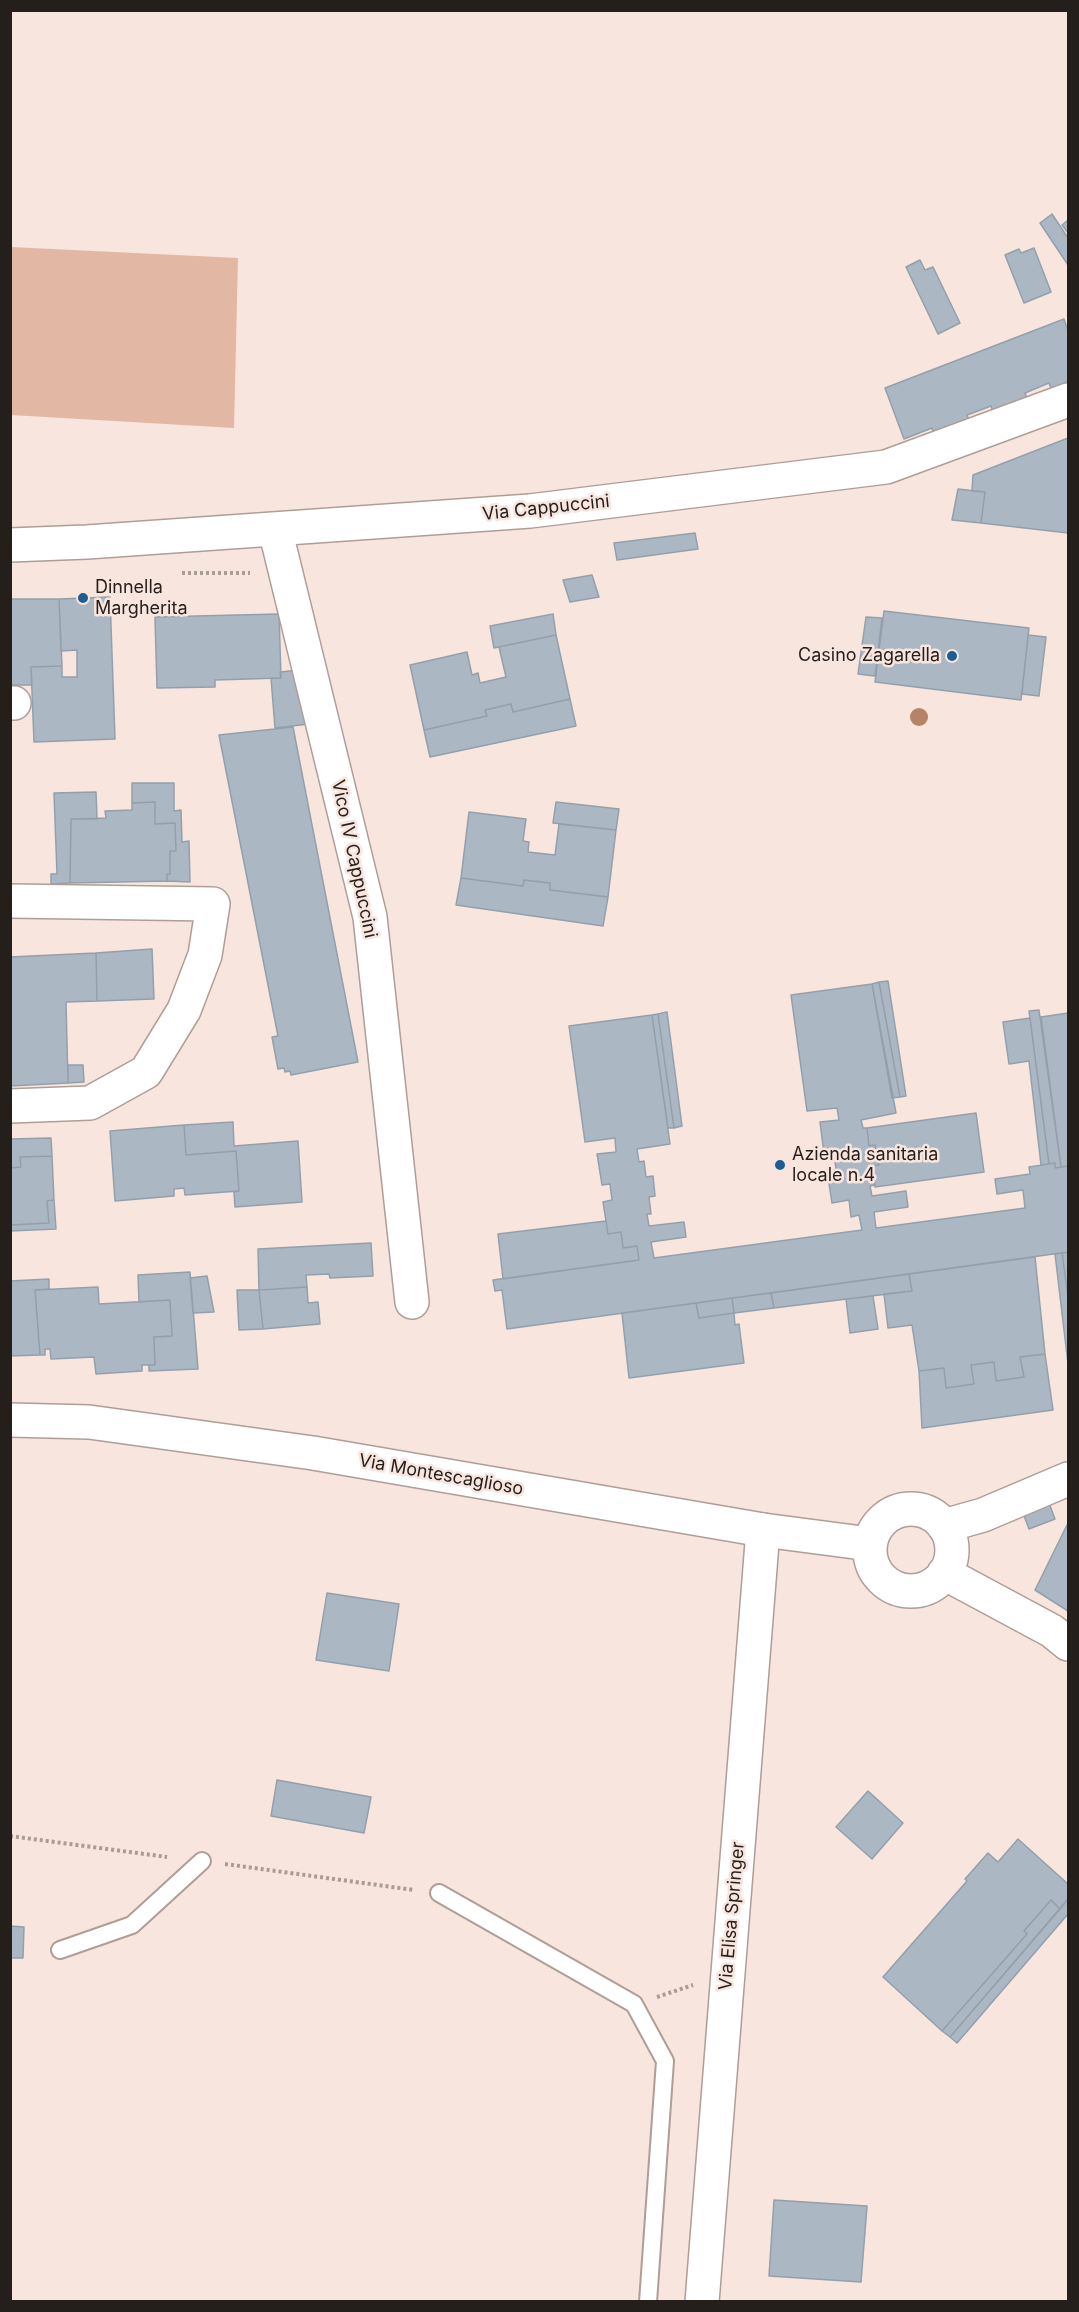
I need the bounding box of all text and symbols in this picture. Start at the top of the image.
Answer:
street label: Via Cappuccini [481,491,611,525]
place label: Dinnella Margherita [95,577,188,620]
marker: Dinnella Margherita [76,591,90,605]
place label: Casino Zagarella [798,645,940,667]
marker: Casino Zagarella [945,649,959,663]
street label: Vico IV Cappuccini [327,778,381,940]
place label: Azienda sanitaria locale n.4 [792,1144,938,1186]
marker: Azienda sanitaria locale n.4 [773,1158,787,1172]
street label: Via Montescaglioso [357,1450,525,1500]
street label: Via Elisa Springer [715,1841,749,1991]

